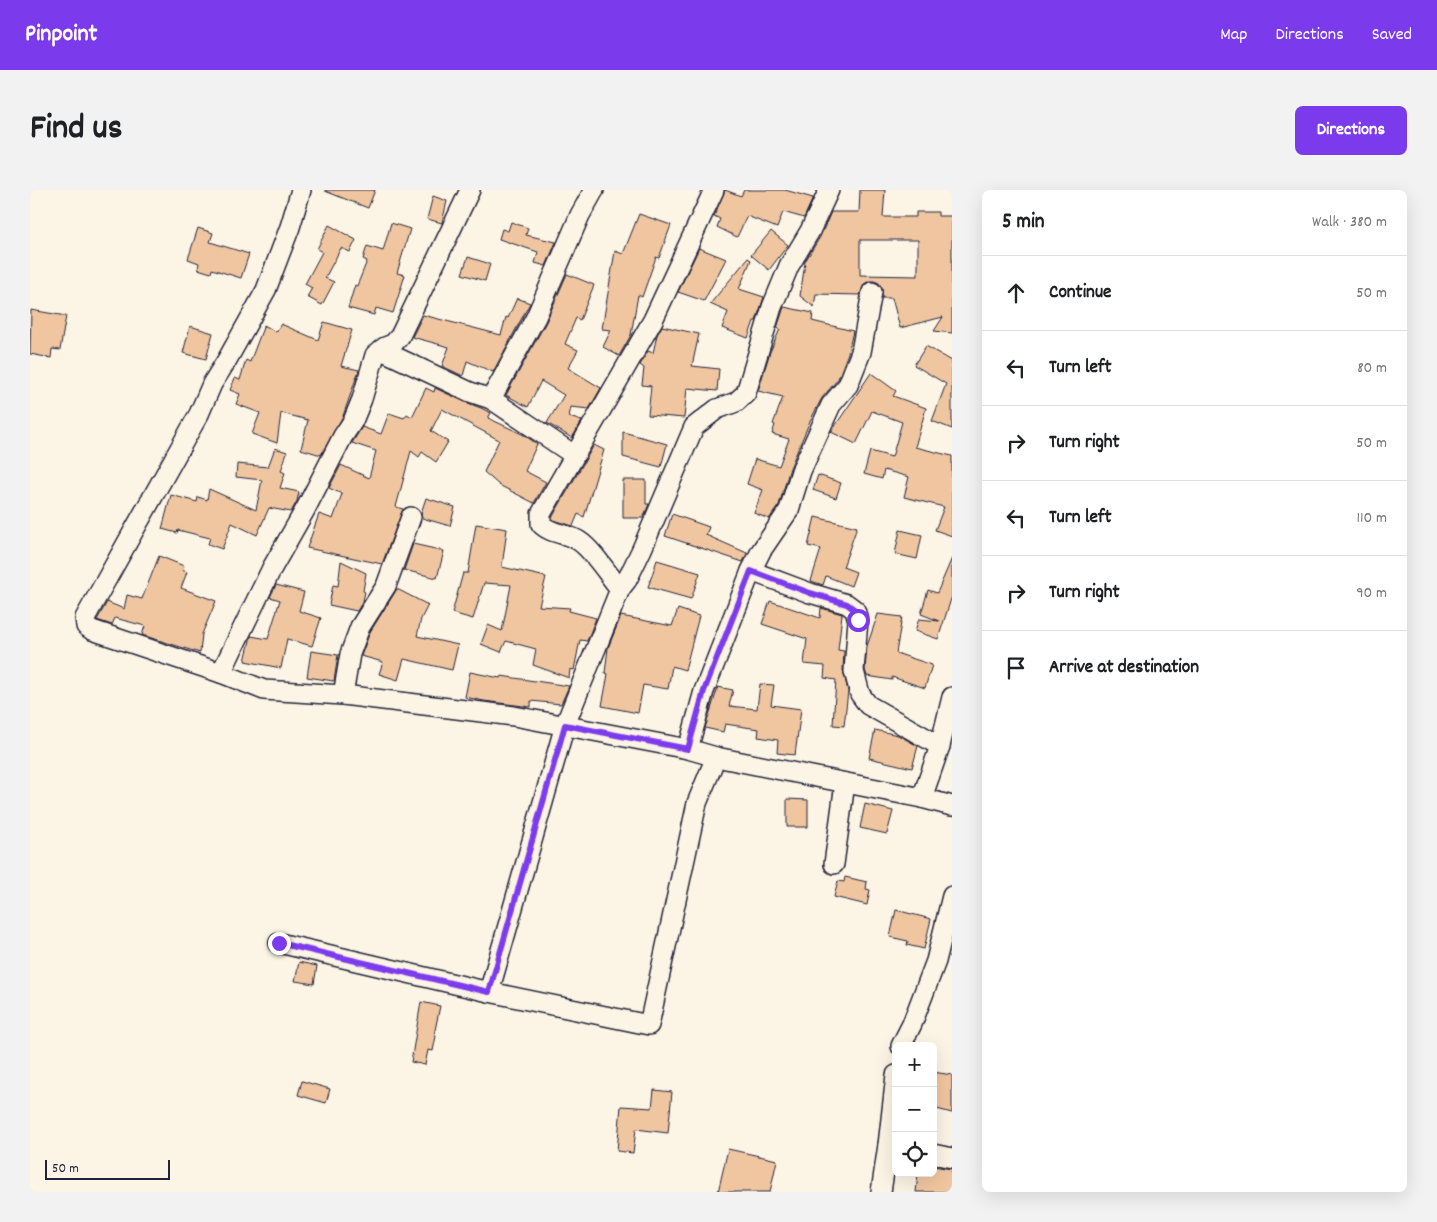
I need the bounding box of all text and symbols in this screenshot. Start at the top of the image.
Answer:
text: Pinpoint [25,18,97,52]
text: Map [1220,23,1247,48]
text: Directions [1275,23,1344,48]
text: Saved [1372,23,1412,48]
text: Find us [30,105,122,155]
button: Directions [1295,106,1407,155]
text: 5 min [1002,208,1045,238]
text: Walk · 380 m [1312,211,1387,234]
icon: ahead [1002,279,1030,307]
text: Continue [1049,280,1111,307]
text: 50 m [1356,282,1387,305]
icon: left [1002,354,1030,382]
text: Turn left [1049,355,1112,382]
text: 80 m [1357,357,1387,380]
icon: right [1002,429,1030,457]
text: Turn right [1049,430,1120,457]
text: 50 m [1356,432,1387,455]
icon: left [1002,504,1030,532]
text: Turn left [1049,505,1112,532]
text: 110 m [1357,507,1387,530]
icon: right [1002,579,1030,607]
text: Turn right [1049,580,1120,607]
text: 90 m [1356,582,1387,605]
route start [847,609,870,632]
icon: arrive [1002,654,1030,682]
text: Arrive at destination [1049,655,1199,682]
route end [268,932,291,955]
map controls [892,1042,937,1177]
button: + [892,1042,937,1087]
button: − [892,1087,937,1132]
button: locate [892,1132,937,1177]
scale bar [45,1157,170,1180]
text: 50 m [52,1159,79,1179]

